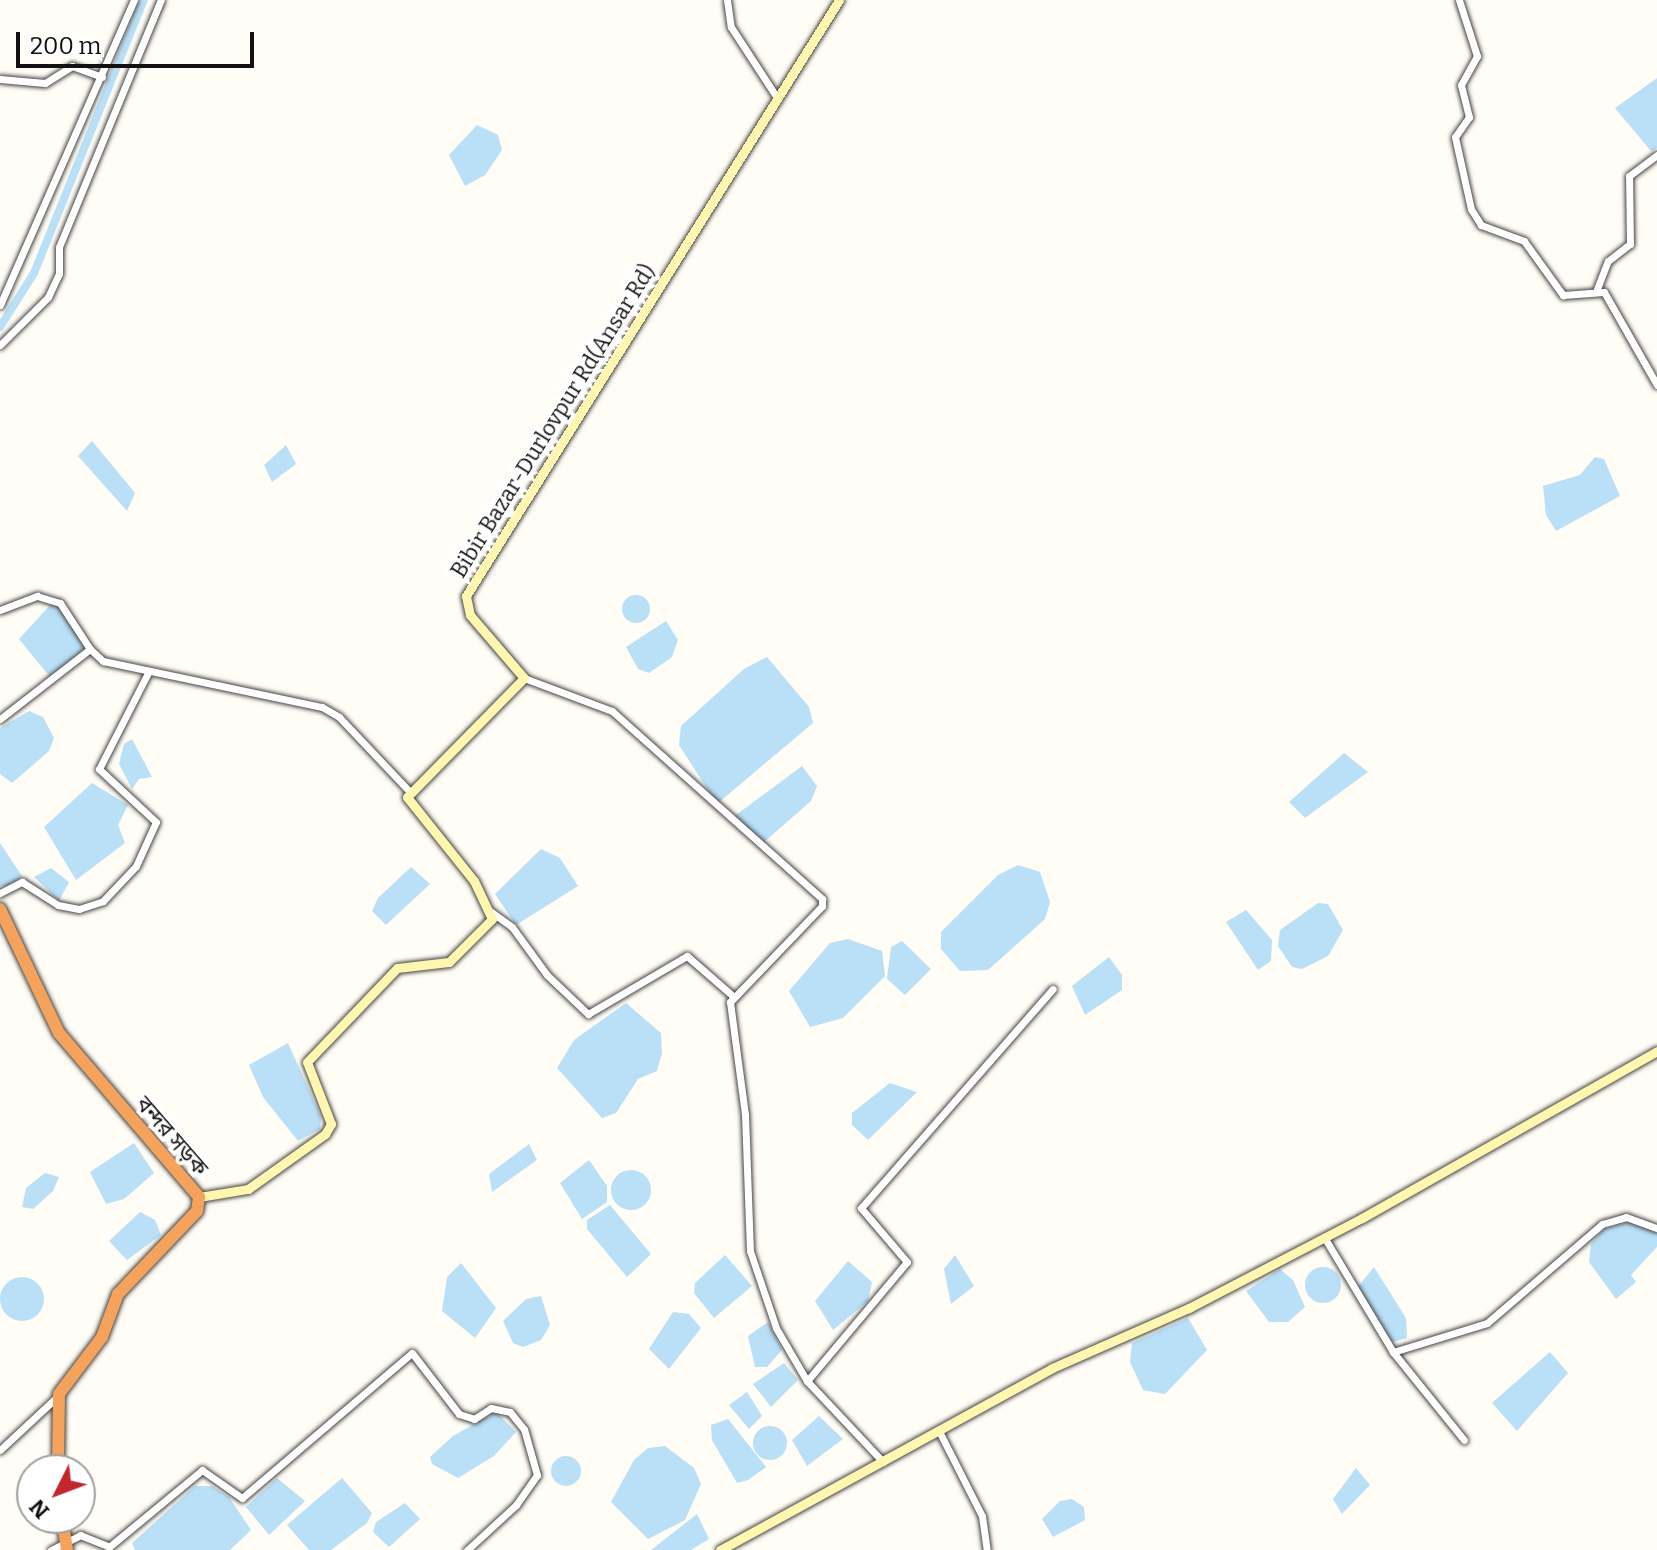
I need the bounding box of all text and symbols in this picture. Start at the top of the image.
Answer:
scale bar [20,16,258,66]
text: 200 m [30,32,102,60]
street label: Bibir Bazar-Durlovpur Rd(Ansar Rd) [445,259,661,583]
street label: বন্দর সড়ক [130,1091,214,1181]
north arrow [16,1454,96,1534]
text: N [24,1494,55,1524]

